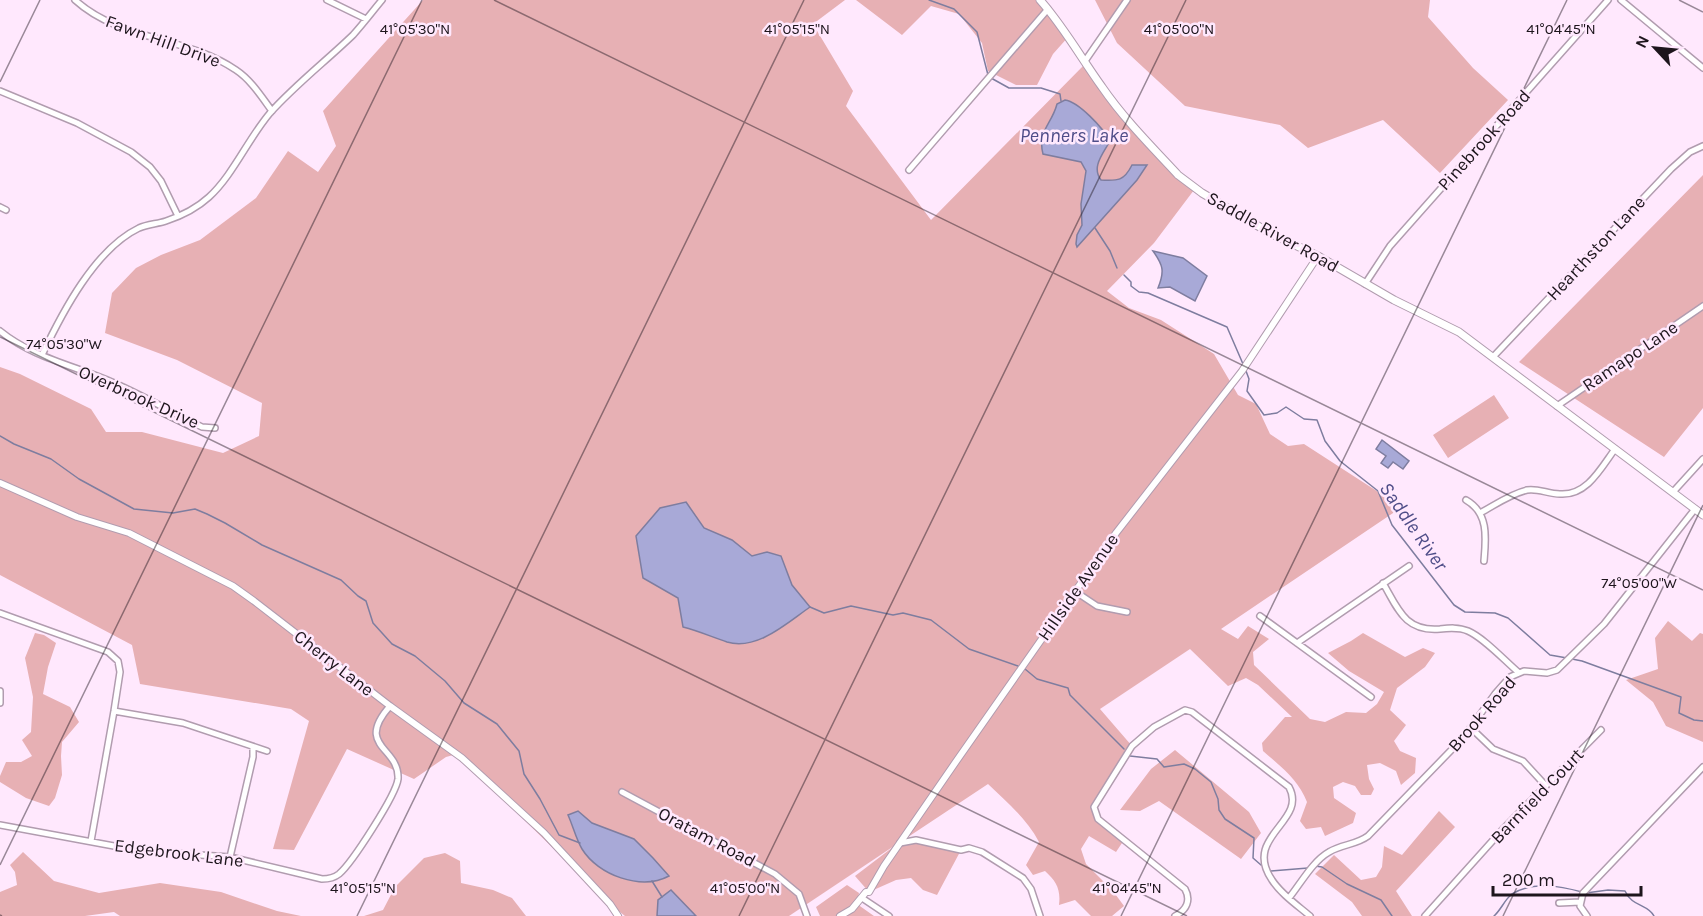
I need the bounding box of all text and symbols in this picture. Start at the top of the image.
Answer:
street label: Fawn Hill Drive [102,10,224,72]
north arrow [1625,18,1685,78]
text: 41°05'30"N [380,20,450,38]
text: 41°05'15"N [764,20,830,38]
text: 41°05'00"N [1144,20,1214,38]
text: 41°04'45"N [1526,20,1596,38]
text: N [1631,32,1653,51]
street label: Pinebrook Road [1433,85,1535,195]
water label: Penners Lake [1020,124,1128,147]
street label: Saddle River Road [1203,187,1343,277]
street label: Hearthston Lane [1542,191,1650,305]
street label: Ramapo Lane [1578,316,1682,396]
text: 74°05'30"W [26,335,102,353]
street label: Overbrook Drive [75,361,203,433]
water label: Saddle River [1375,478,1453,576]
street label: Hillside Avenue [1033,529,1123,645]
text: 74°05'00"W [1601,574,1677,592]
street label: Cherry Lane [290,625,378,701]
street label: Brook Road [1443,672,1521,756]
street label: Barnfield Court [1486,743,1588,848]
street label: Oratam Road [654,802,760,872]
street label: Edgebrook Lane [113,834,245,872]
scale bar [1493,859,1642,897]
text: 200 m [1502,869,1555,891]
text: 41°05'15"N [330,879,396,897]
text: 41°05'00"N [710,879,780,897]
text: 41°04'45"N [1092,879,1162,897]

